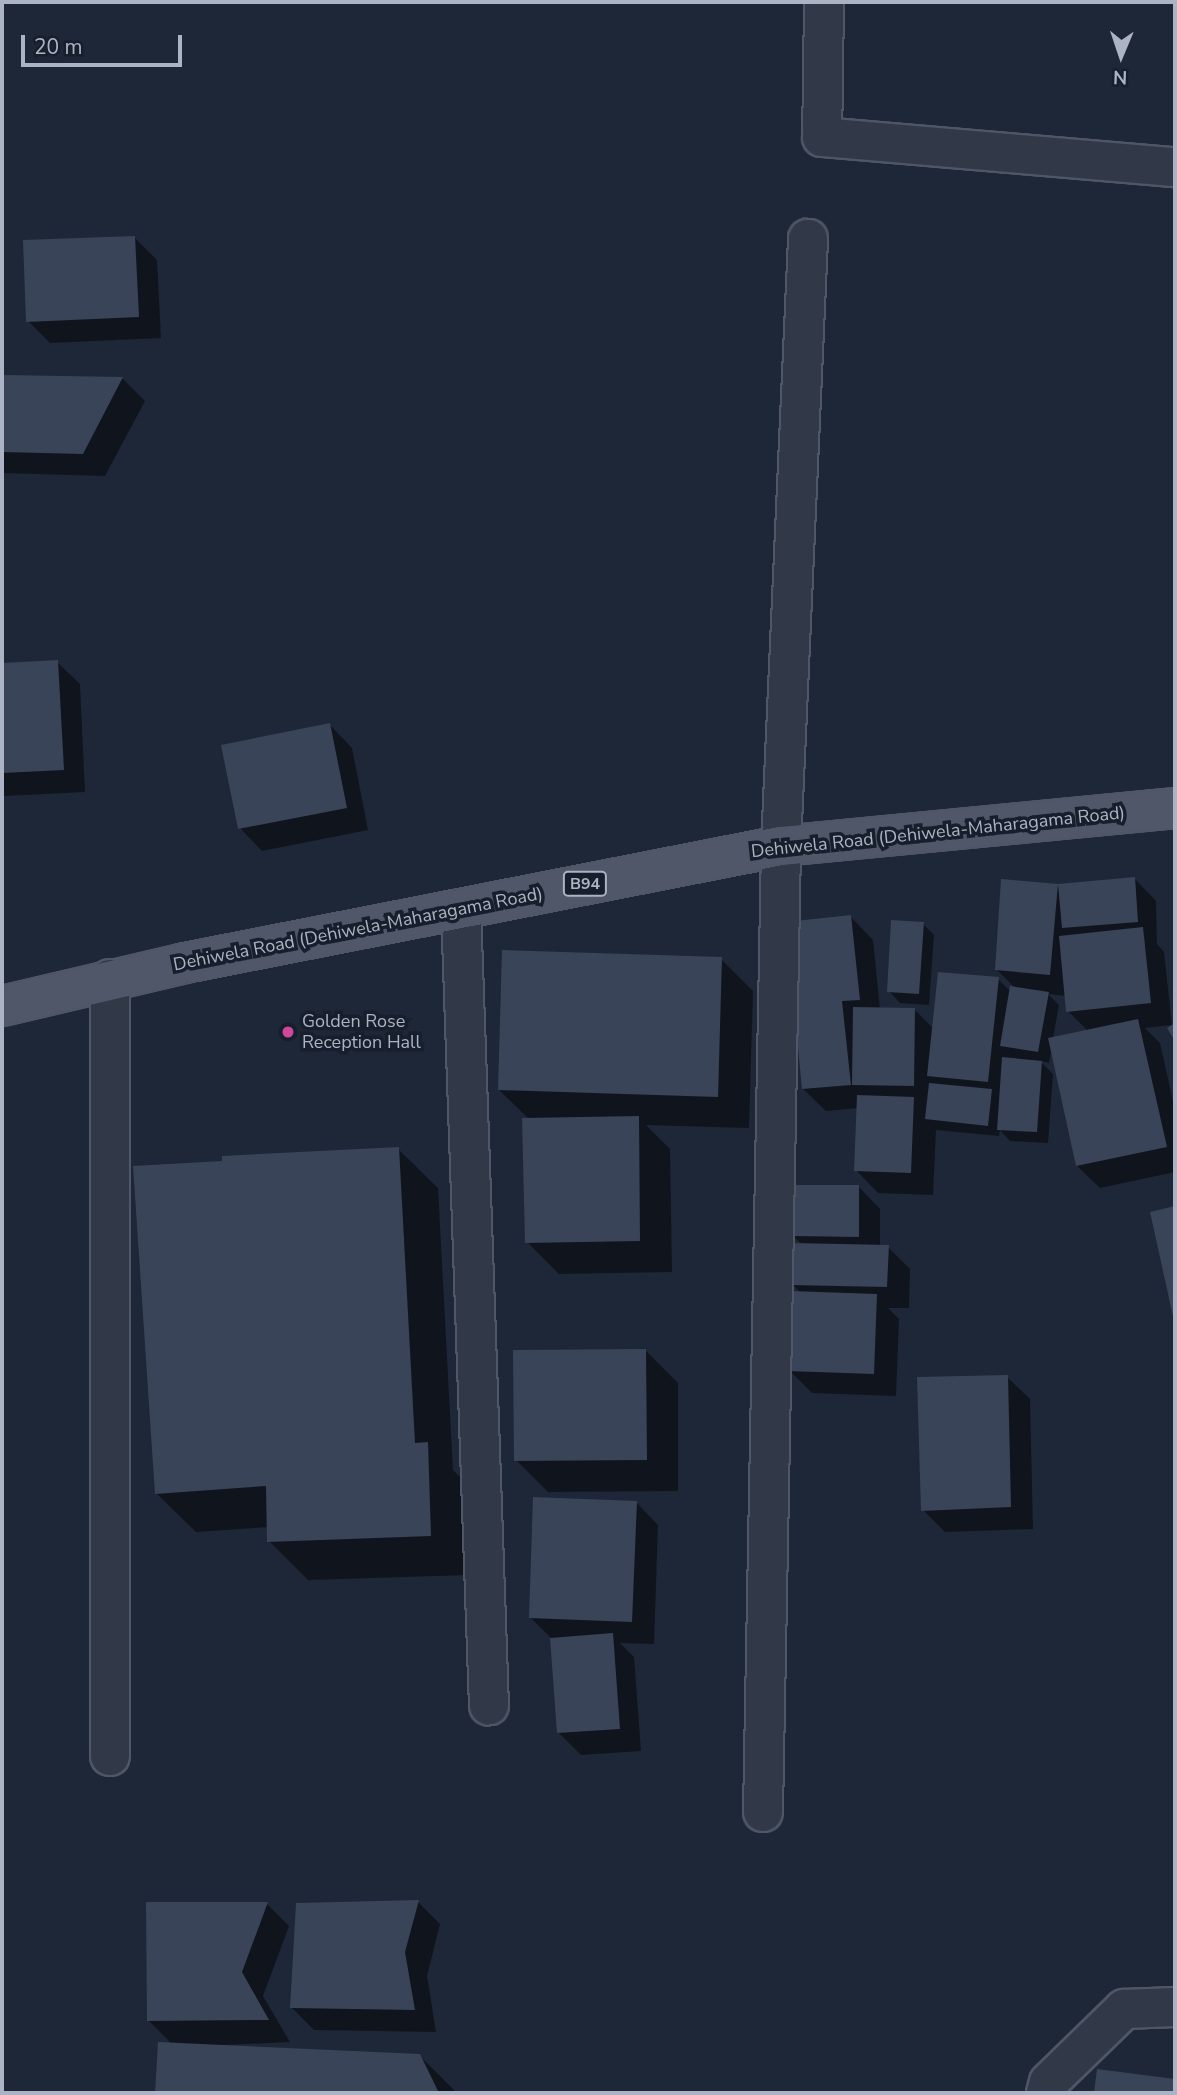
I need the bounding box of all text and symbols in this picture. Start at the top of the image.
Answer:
scale bar [24,21,186,65]
north arrow [1086,21,1156,91]
text: 20 m [34,33,83,61]
text: N [1113,64,1128,90]
street label: Dehiwela Road (Dehiwela-Maharagama Road) [750,802,1126,862]
road number: B94 [562,872,608,897]
street label: Dehiwela Road (Dehiwela-Maharagama Road) [171,883,545,975]
place label: Golden Rose Reception Hall [302,1011,421,1054]
marker: Golden Rose Reception Hall [280,1024,296,1040]

